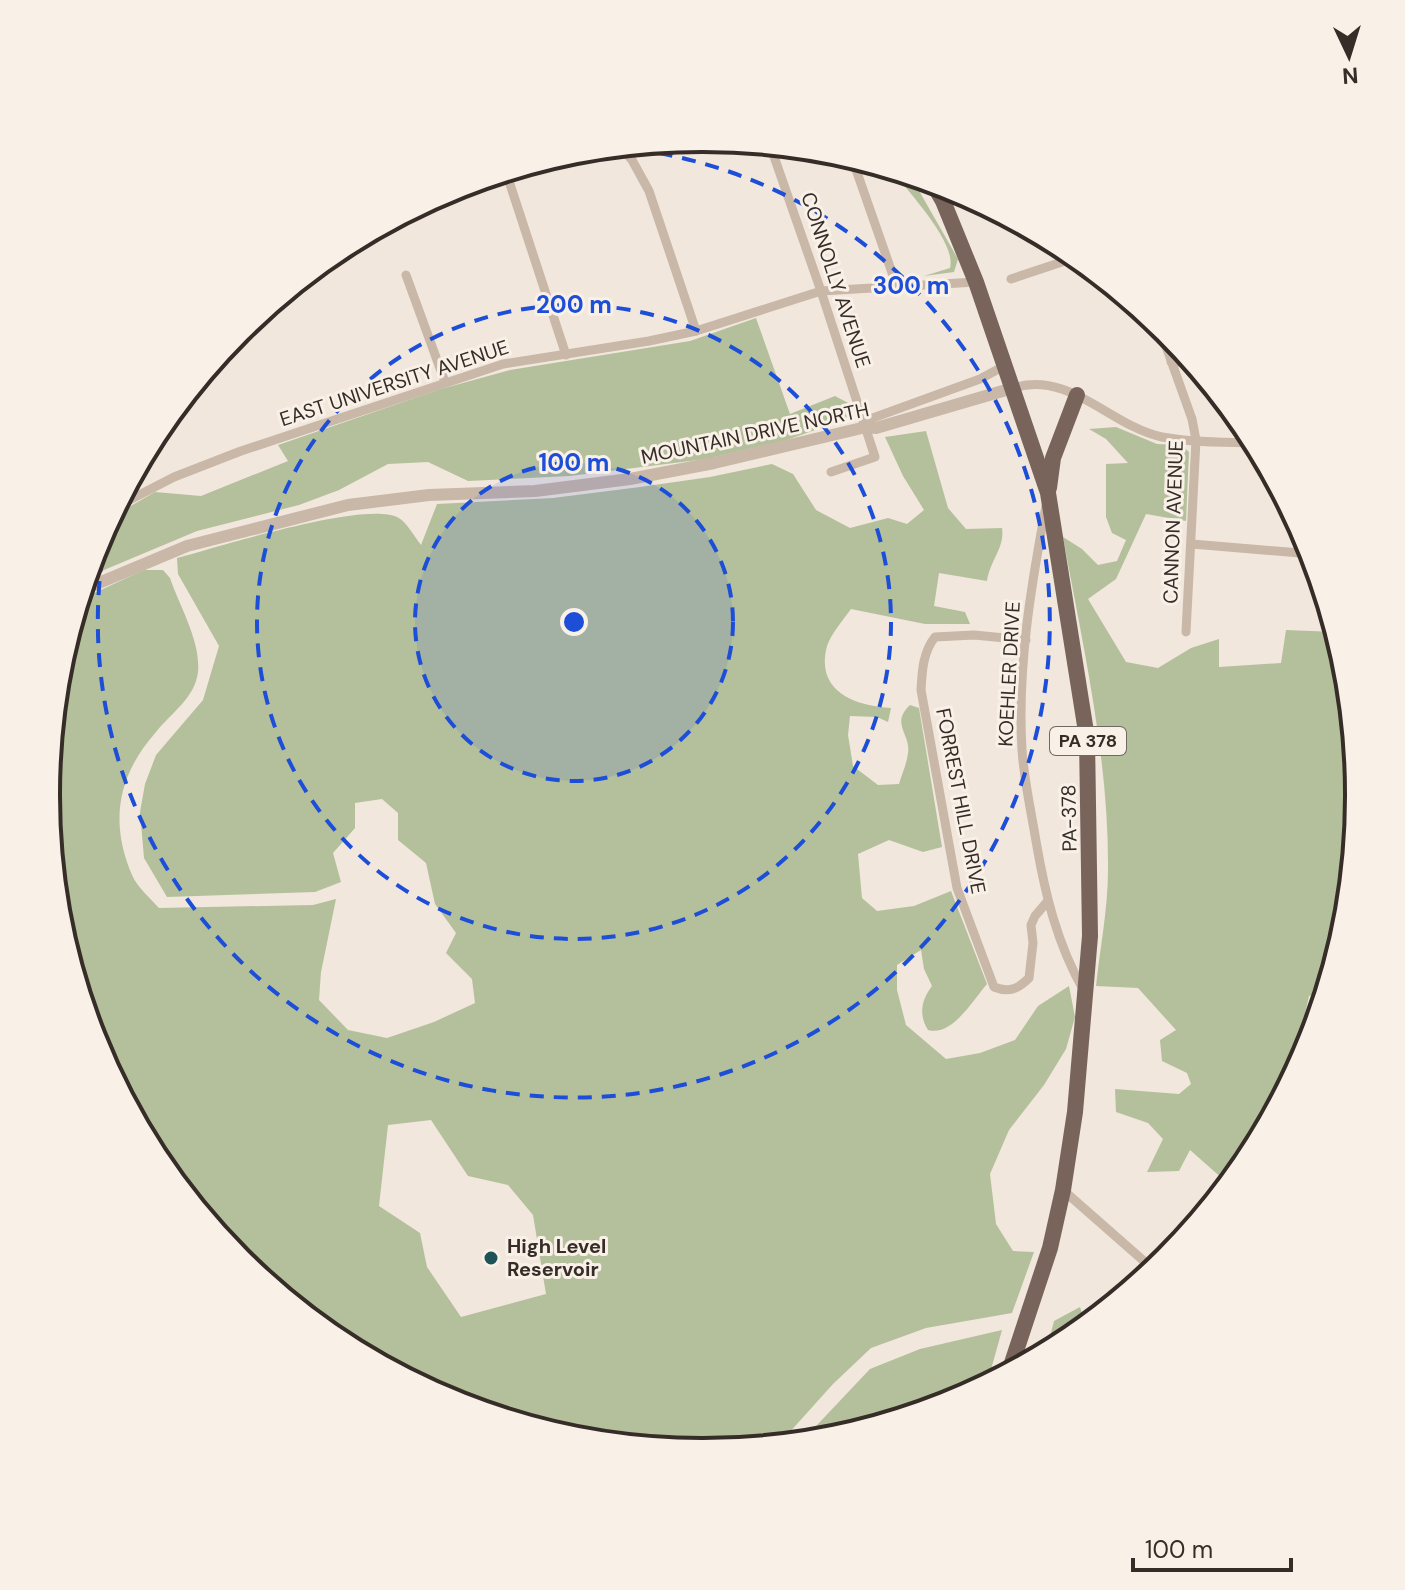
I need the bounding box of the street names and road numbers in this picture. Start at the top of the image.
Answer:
street label: CONNOLLY AVENUE [795,189,877,371]
street label: EAST UNIVERSITY AVENUE [276,334,512,432]
street label: MOUNTAIN DRIVE NORTH [639,396,871,470]
street label: CANNON AVENUE [1157,440,1189,604]
street label: KOEHLER DRIVE [992,601,1026,747]
street label: FORREST HILL DRIVE [930,706,992,896]
road number: PA 378 [1050,727,1126,755]
street label: PA-378 [1055,784,1083,852]

